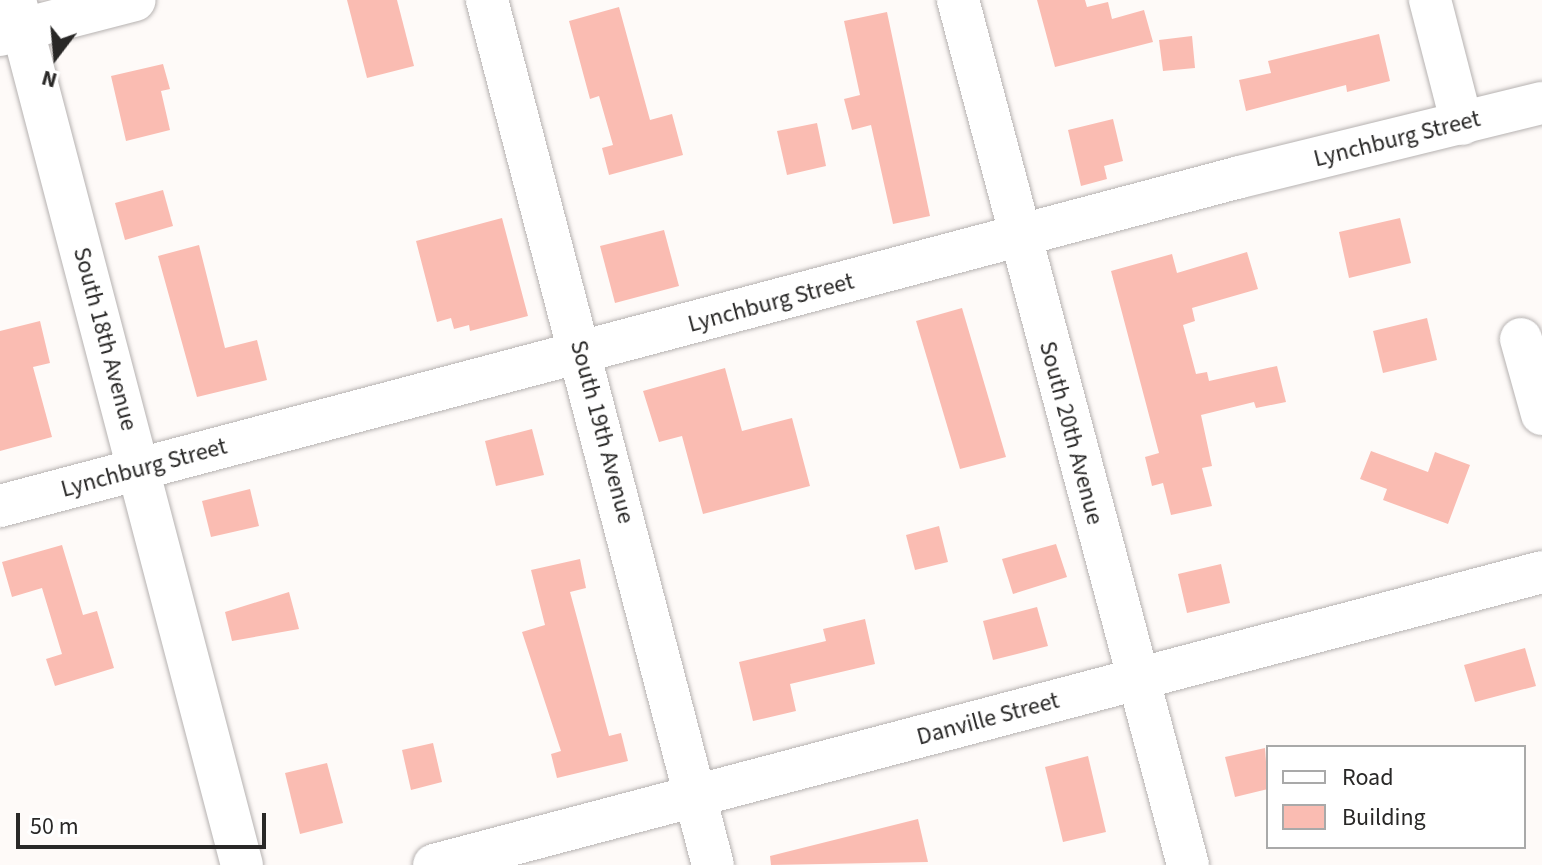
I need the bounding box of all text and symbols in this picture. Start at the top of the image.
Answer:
north arrow [16,16,96,96]
text: N [38,62,61,96]
street label: Lynchburg Street [1311,104,1483,174]
street label: South 18th Avenue [67,244,143,434]
street label: Lynchburg Street [685,267,857,339]
street label: South 19th Avenue [564,337,640,527]
street label: South 20th Avenue [1033,338,1109,528]
street label: Lynchburg Street [58,432,230,504]
street label: Danville Street [914,686,1062,752]
legend [1266,745,1526,849]
text: Road [1342,760,1394,795]
scale bar [20,797,270,847]
text: Building [1342,800,1426,835]
text: 50 m [30,809,79,844]

